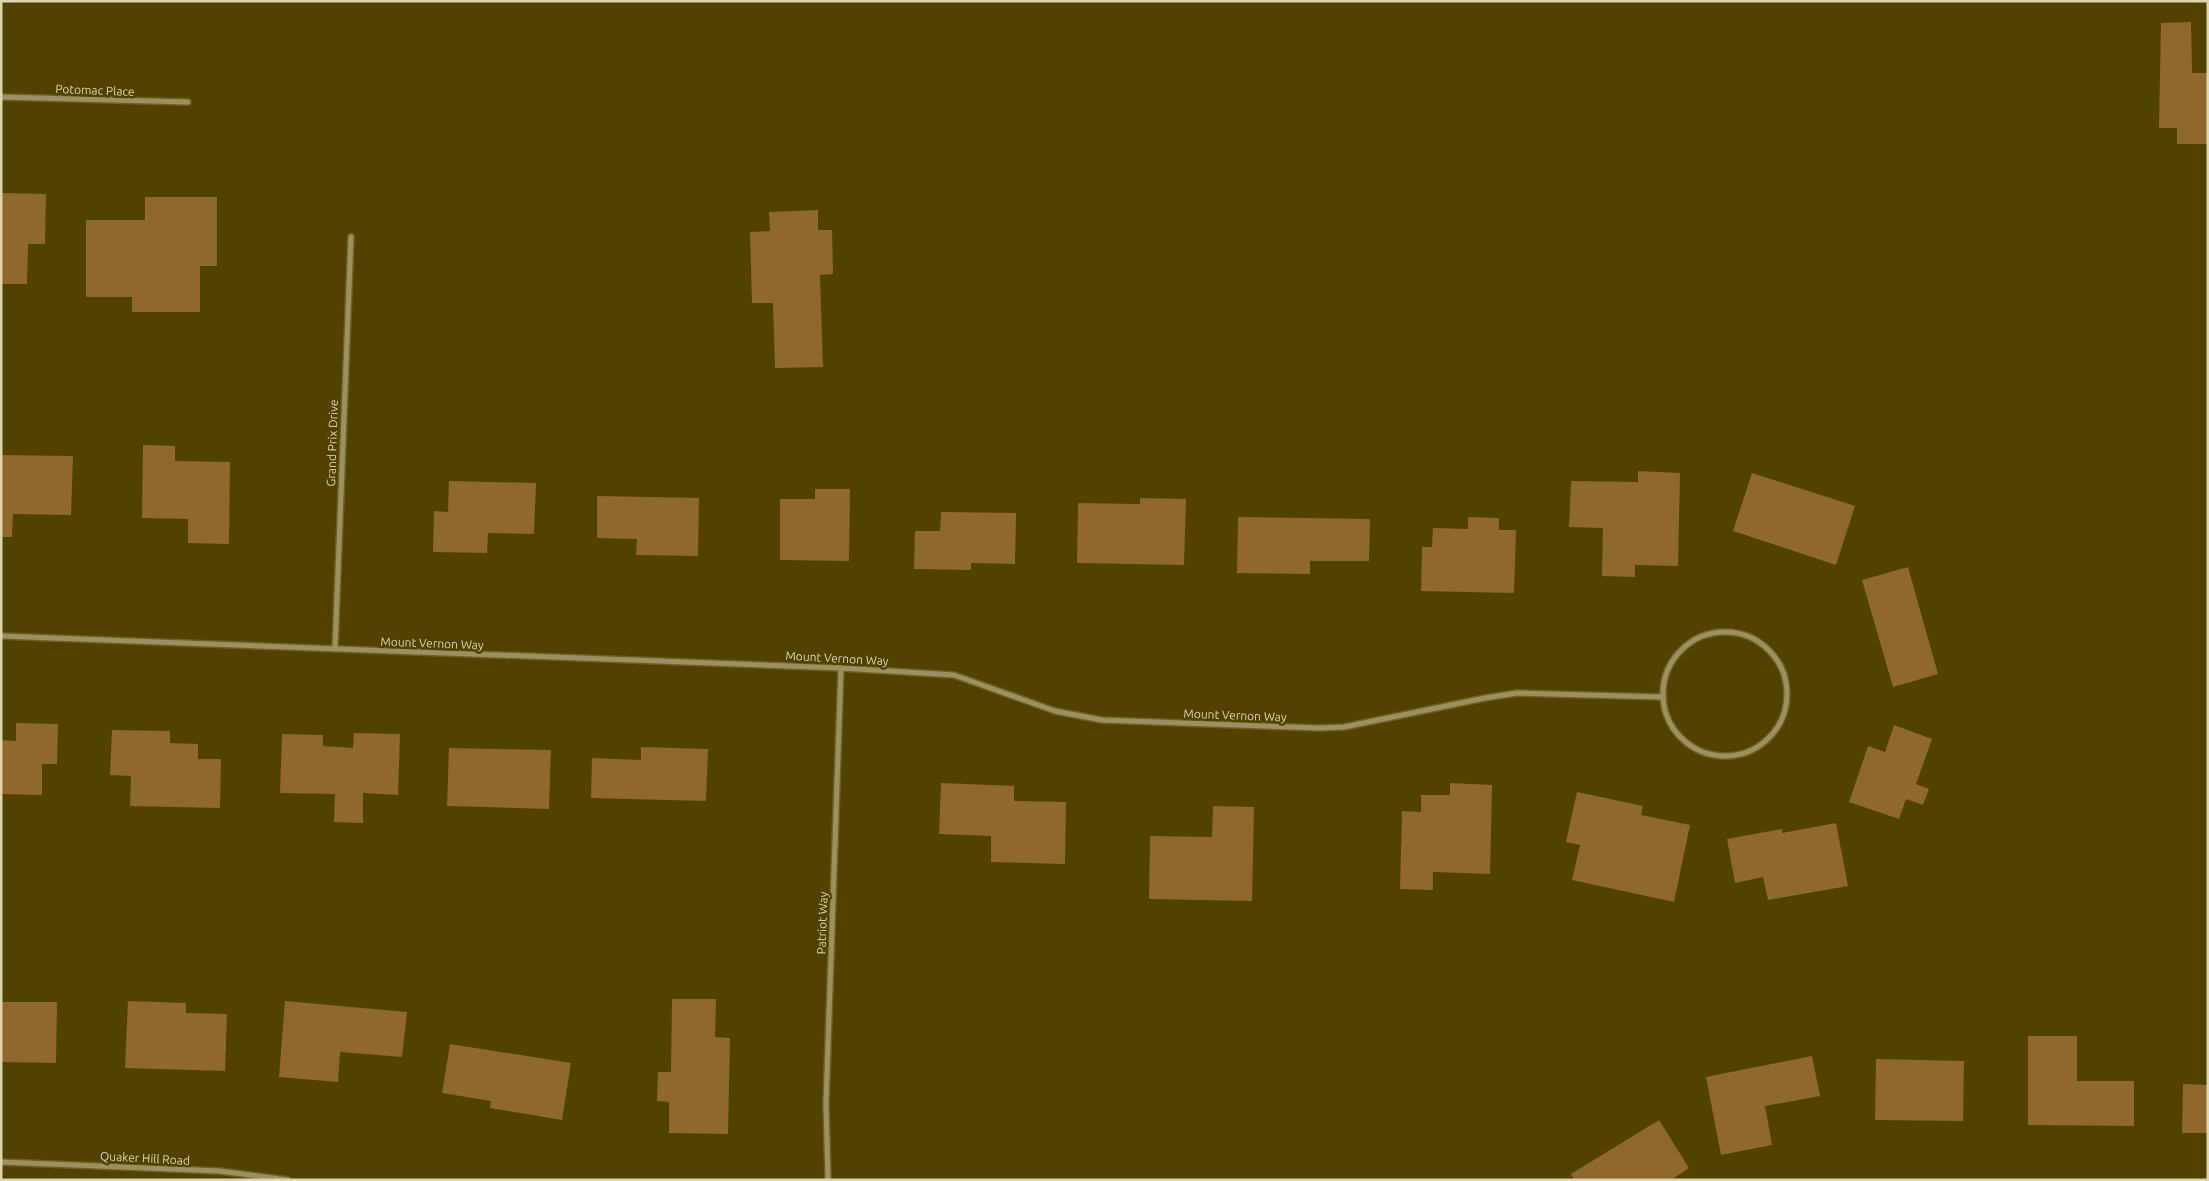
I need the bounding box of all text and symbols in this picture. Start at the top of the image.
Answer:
street label: Potomac Place [55,82,135,98]
street label: Grand Prix Drive [324,399,340,487]
street label: Mount Vernon Way [380,635,484,651]
street label: Mount Vernon Way [785,649,889,667]
street label: Mount Vernon Way [1183,707,1287,723]
street label: Patriot Way [814,891,830,955]
street label: Quaker Hill Road [100,1149,190,1167]

